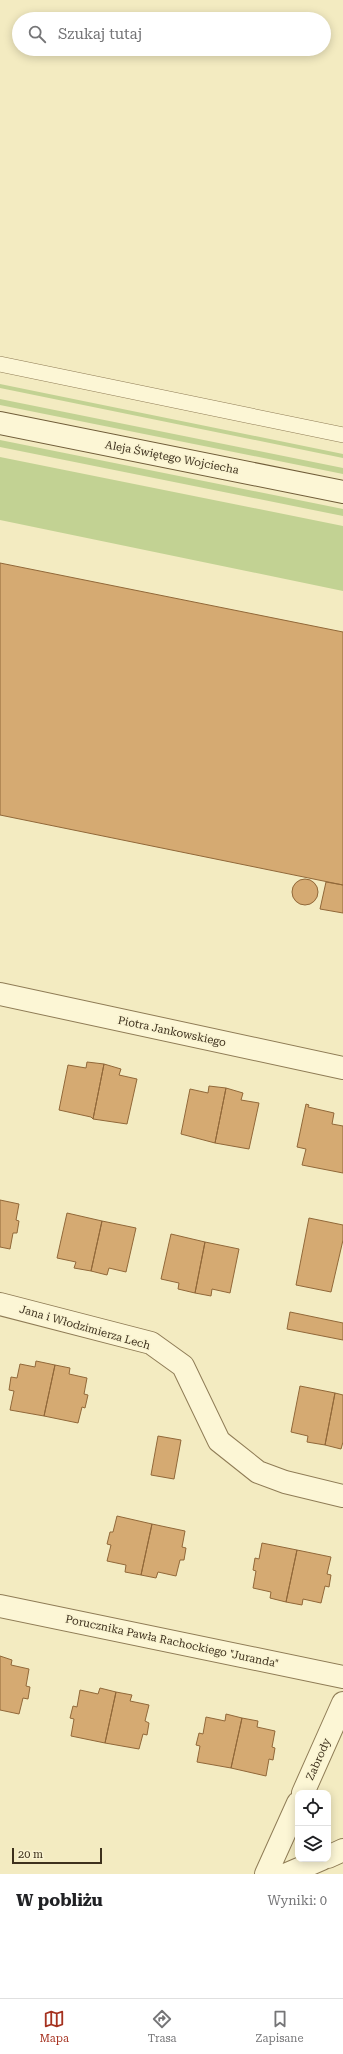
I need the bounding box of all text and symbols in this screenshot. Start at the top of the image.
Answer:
search box [12,12,331,56]
icon: search [26,23,48,45]
text: Szukaj tutaj [58,25,142,43]
street label: Aleja Świętego Wojciecha [104,437,240,477]
street label: Piotra Jankowskiego [117,1014,227,1049]
street label: Jana i Włodzimierza Lech [18,1303,152,1352]
street label: Porucznika Pawła Rachockiego "Juranda" [64,1613,280,1670]
street label: Zabrody [303,1736,334,1782]
map controls [295,1790,331,1862]
button: locate [295,1790,331,1826]
button: layers [295,1826,331,1862]
scale bar [12,1846,102,1865]
text: 20 m [18,1848,43,1861]
text: W pobliżu [16,1890,103,1910]
text: Wyniki: 0 [268,1893,327,1908]
tab: Mapa [39,2008,69,2045]
tab: Trasa [148,2008,177,2045]
tab: Zapisane [256,2008,303,2045]

